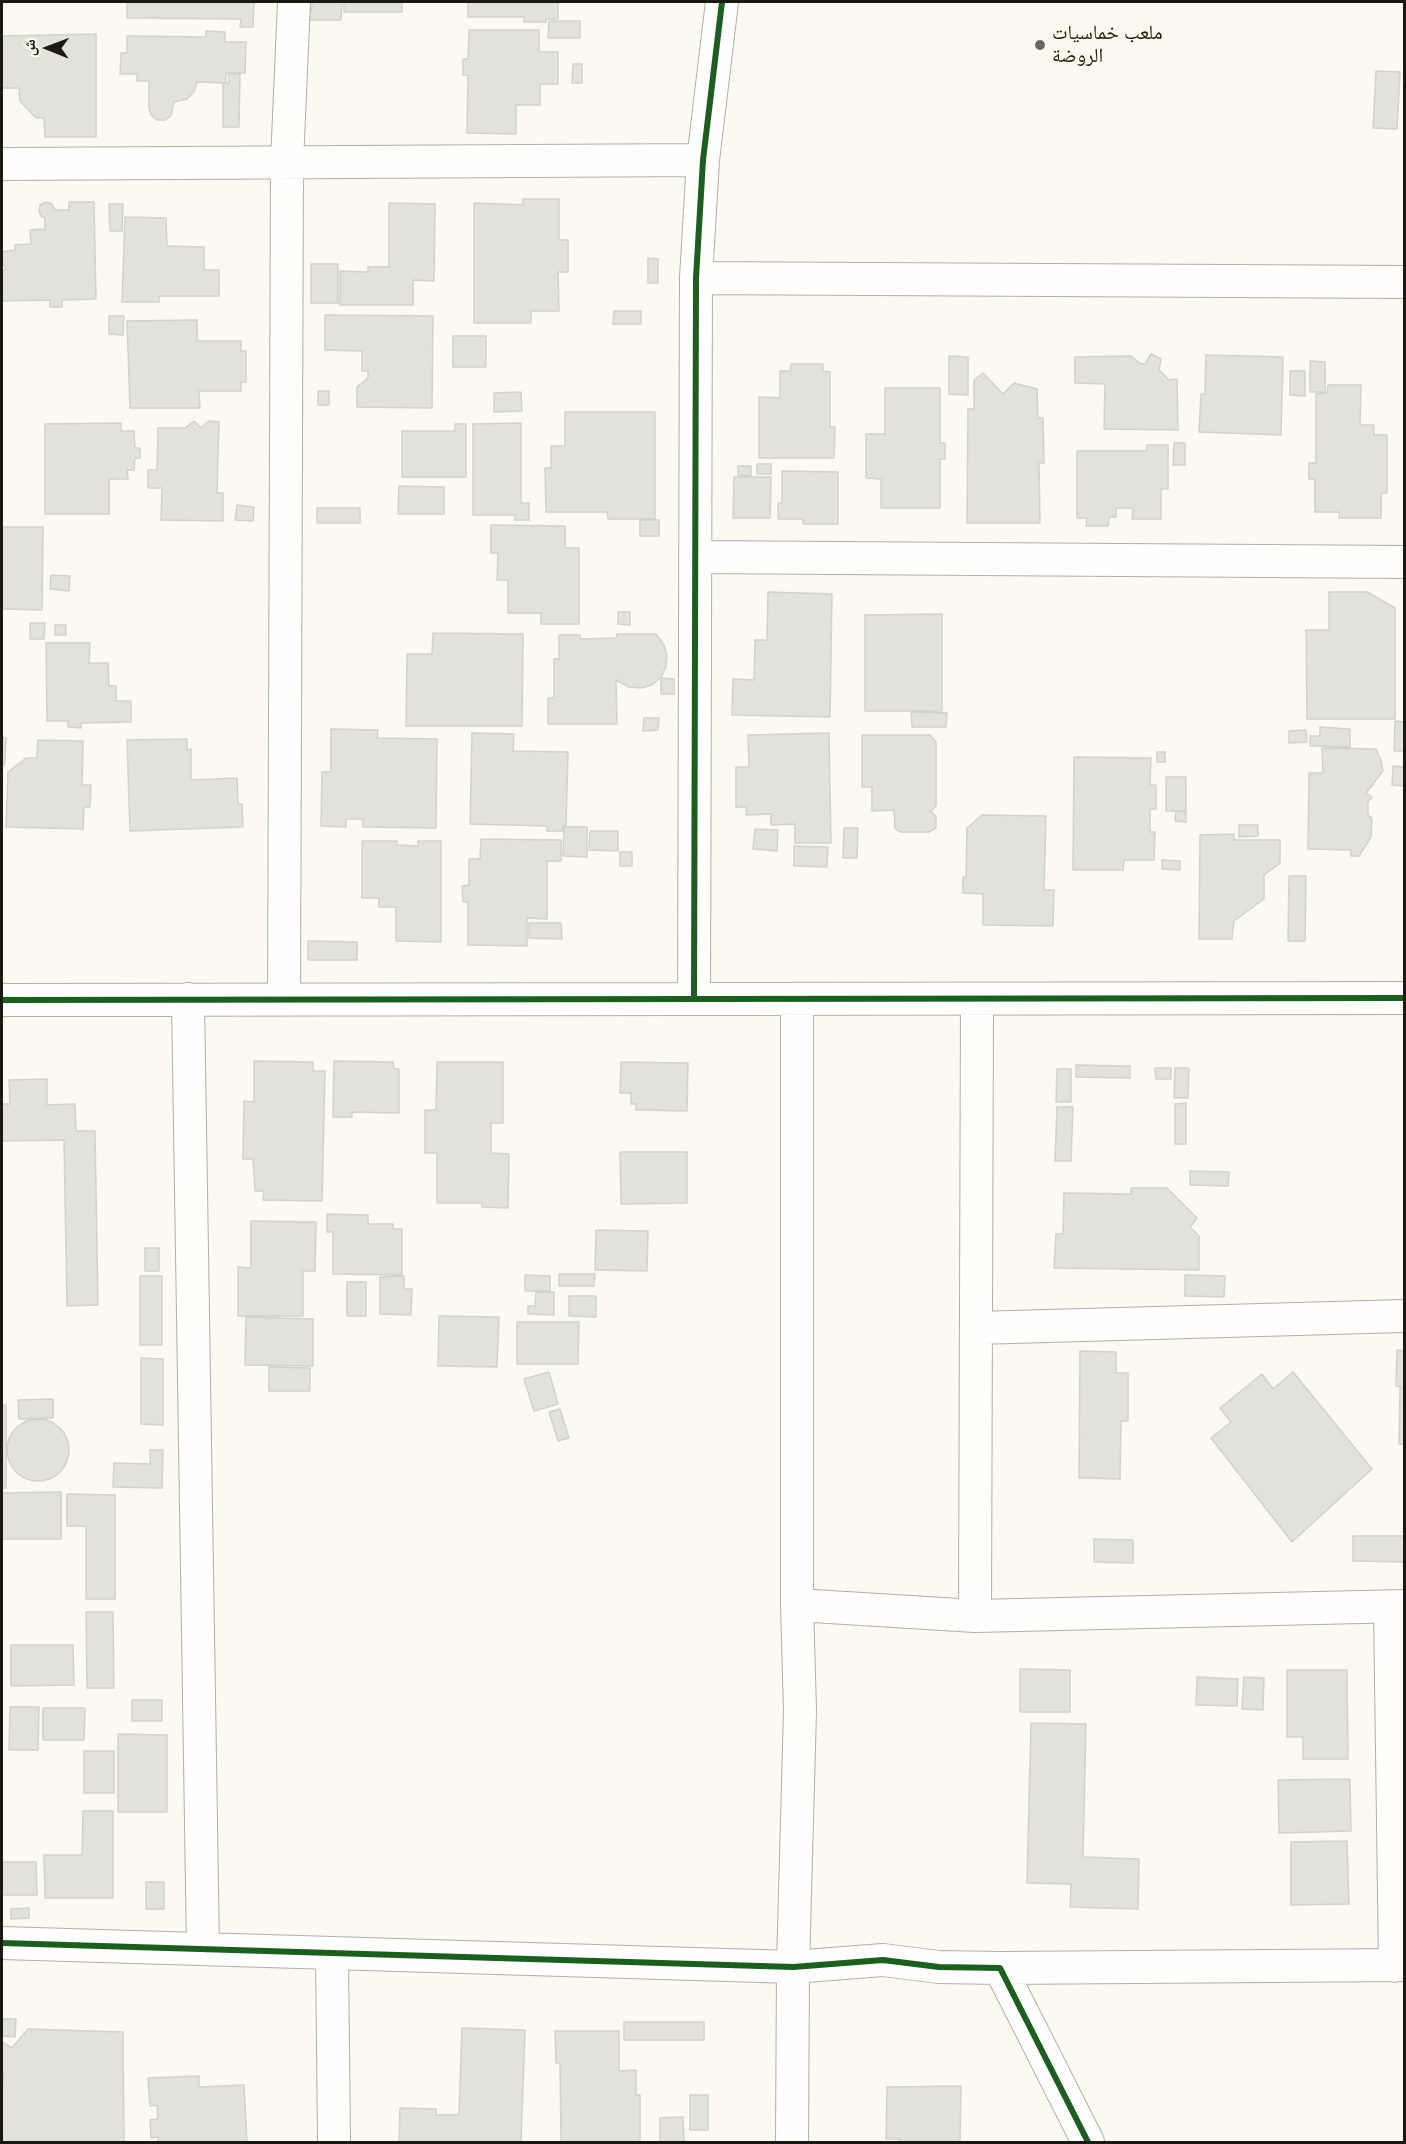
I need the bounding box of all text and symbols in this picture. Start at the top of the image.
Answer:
north arrow [18,18,78,78]
place label: ملعب خماسيات الروضة [1052,22,1163,69]
marker: ملعب خماسيات الروضة [1033,38,1047,52]
text: ش [19,39,41,56]

